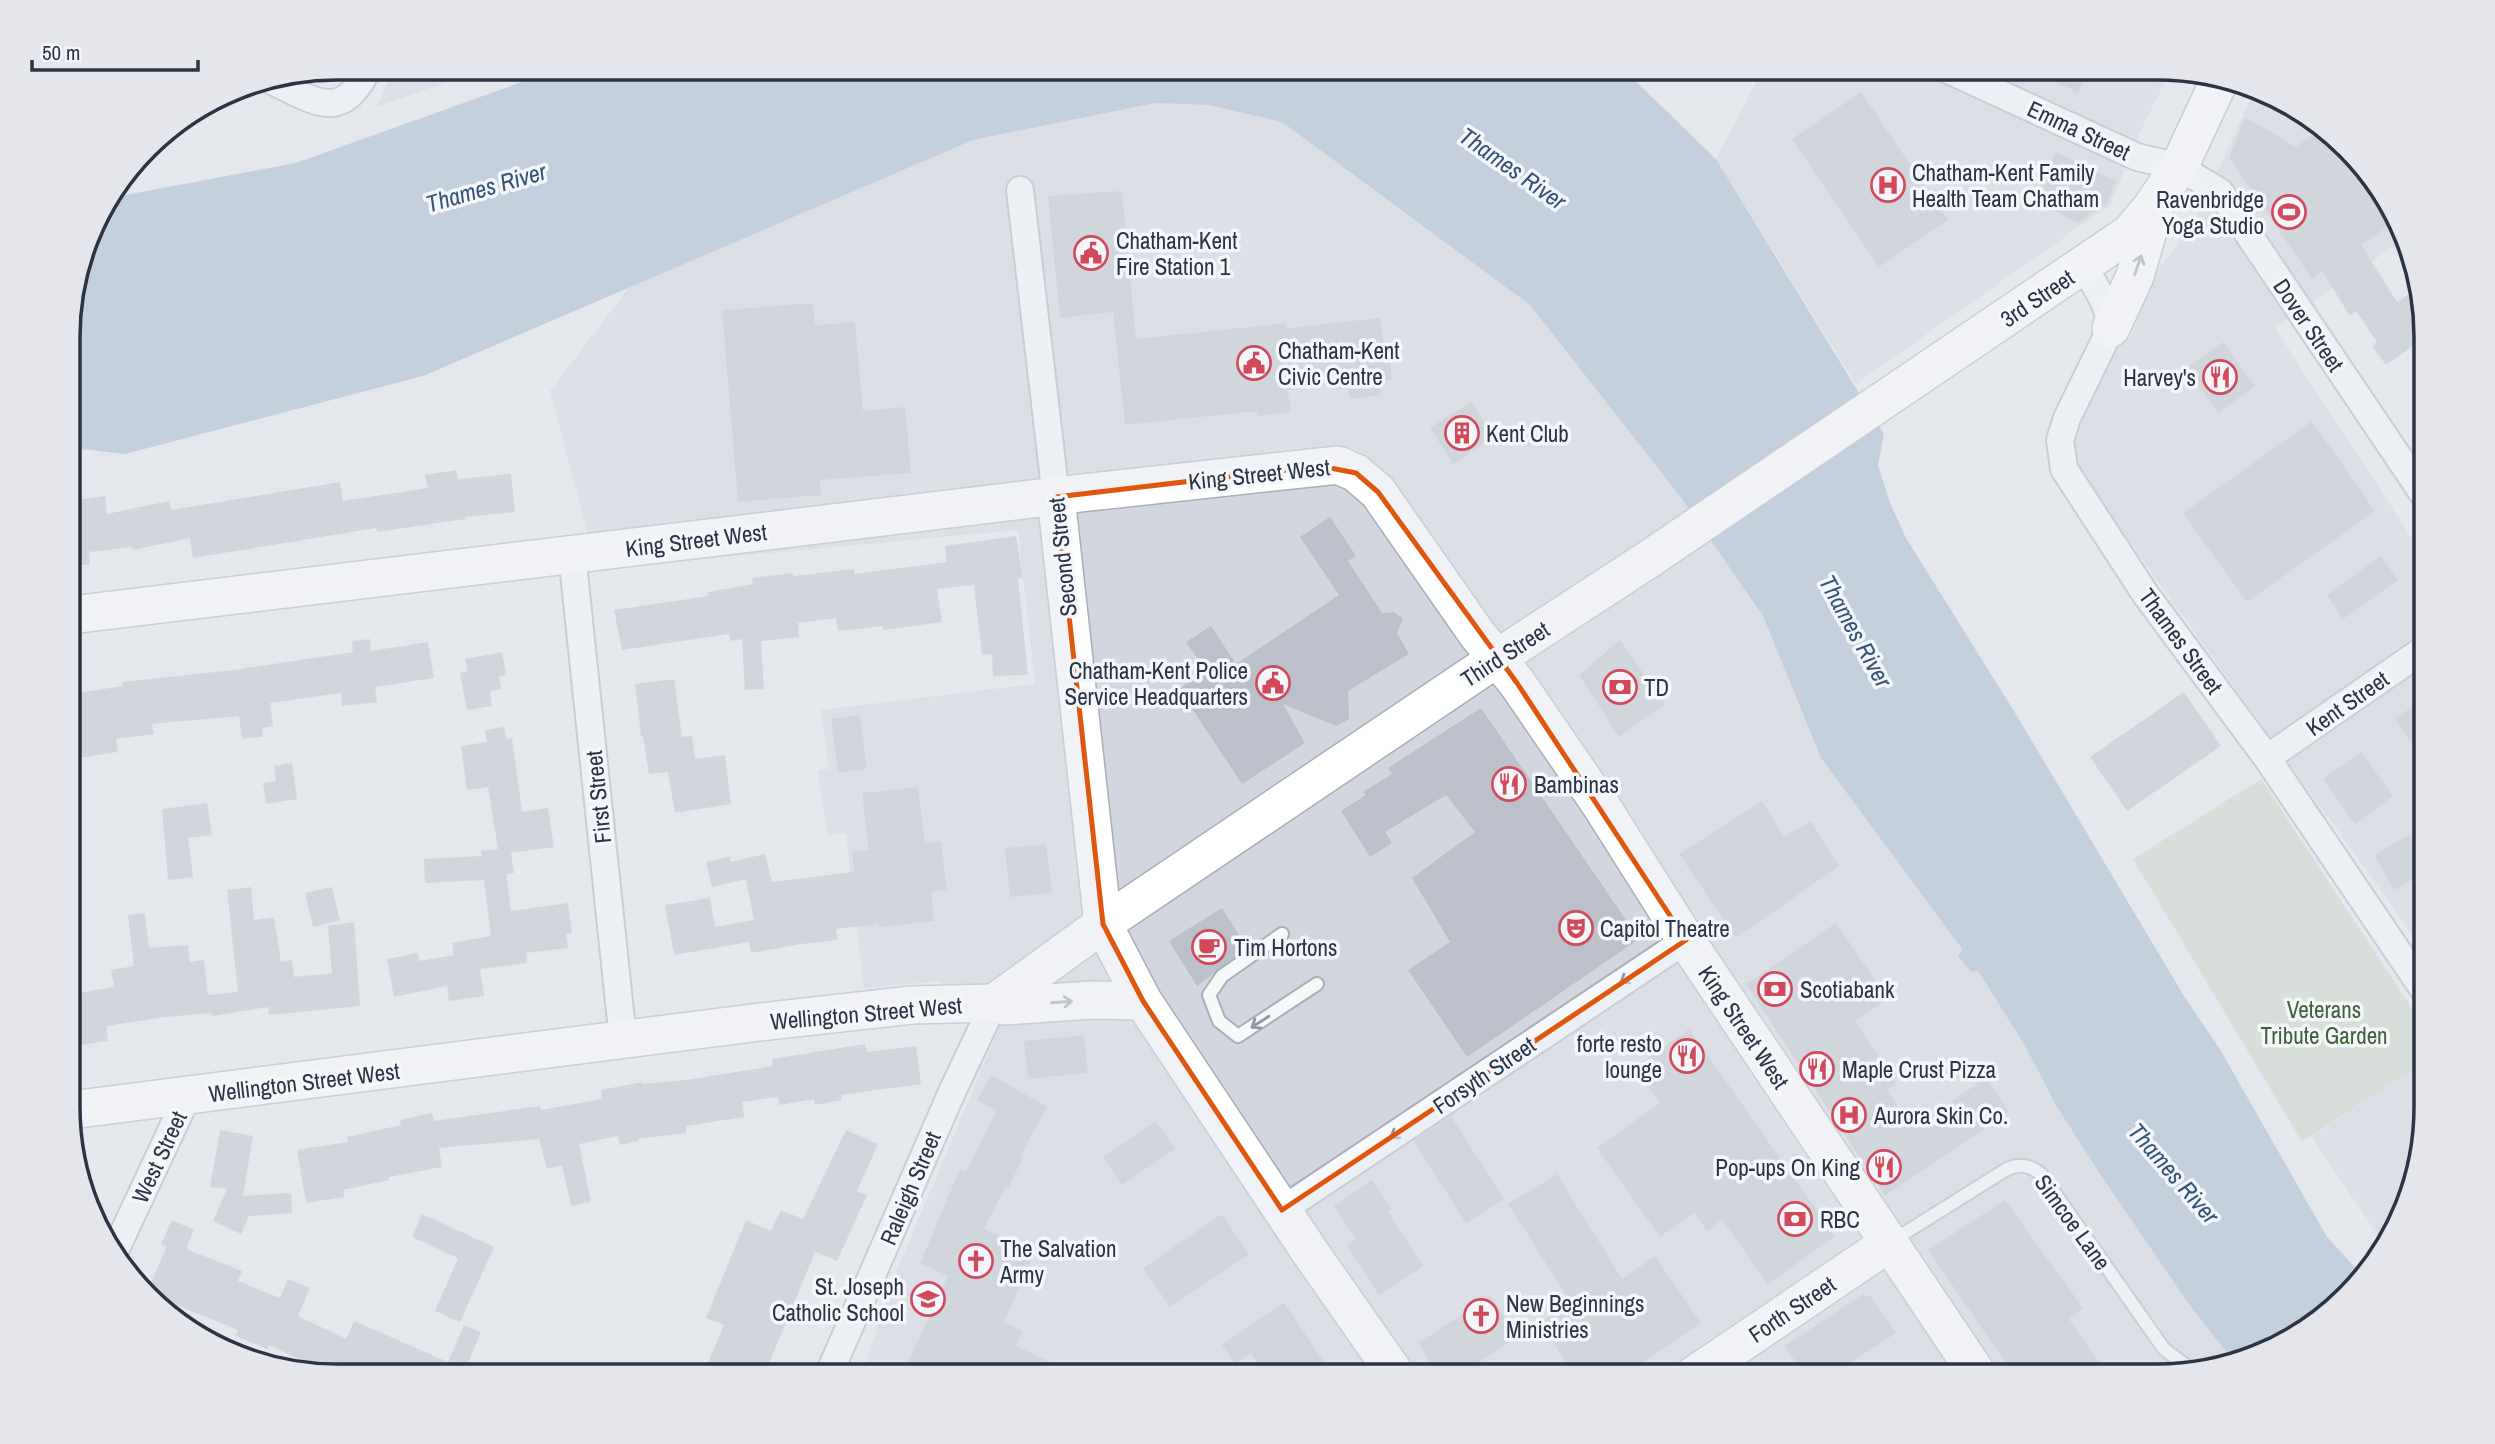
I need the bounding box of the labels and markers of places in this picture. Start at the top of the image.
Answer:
place label: Chatham-Kent Family Health Team Chatham [1912,157,2099,214]
hospital icon: Chatham-Kent Family Health Team Chatham [1869,166,1907,204]
place label: Ravenbridge Yoga Studio [2156,184,2264,241]
sports icon: Ravenbridge Yoga Studio [2270,193,2308,231]
place label: Chatham-Kent Fire Station 1 [1116,225,1238,282]
public building icon: Chatham-Kent Fire Station 1 [1072,234,1110,272]
place label: Chatham-Kent Civic Centre [1278,335,1400,392]
public building icon: Chatham-Kent Civic Centre [1235,344,1273,382]
restaurant icon: Harvey's [2201,358,2239,396]
place label: Harvey's [2123,362,2196,393]
building icon: Kent Club [1443,414,1481,452]
place label: Kent Club [1486,418,1569,449]
place label: Chatham-Kent Police Service Headquarters [1065,655,1248,712]
public building icon: Chatham-Kent Police Service Headquarters [1254,664,1292,702]
bank icon: TD [1601,668,1639,706]
place label: TD [1644,672,1669,703]
restaurant icon: Bambinas [1490,765,1528,803]
place label: Bambinas [1534,769,1619,800]
theatre icon: Capitol Theatre [1557,909,1595,947]
place label: Capitol Theatre [1600,913,1730,944]
cafe icon: Tim Hortons [1190,928,1228,966]
place label: Tim Hortons [1234,932,1337,963]
bank icon: Scotiabank [1756,970,1794,1008]
place label: Scotiabank [1800,974,1895,1005]
place label: forte resto lounge [1577,1028,1662,1085]
restaurant icon: forte resto lounge [1668,1037,1706,1075]
restaurant icon: Maple Crust Pizza [1798,1050,1836,1088]
place label: Maple Crust Pizza [1842,1054,1997,1085]
hospital icon: Aurora Skin Co. [1830,1096,1868,1134]
place label: Aurora Skin Co. [1873,1100,2008,1131]
restaurant icon: Pop-ups On King [1865,1148,1903,1186]
place label: Pop-ups On King [1715,1152,1861,1183]
bank icon: RBC [1776,1200,1814,1238]
place label: RBC [1820,1204,1860,1235]
place label: The Salvation Army [999,1233,1116,1290]
church icon: The Salvation Army [957,1242,995,1280]
place label: St. Joseph Catholic School [772,1271,904,1328]
school or university icon: St. Joseph Catholic School [909,1280,947,1318]
place label: New Beginnings Ministries [1506,1288,1644,1345]
church icon: New Beginnings Ministries [1462,1297,1500,1335]

